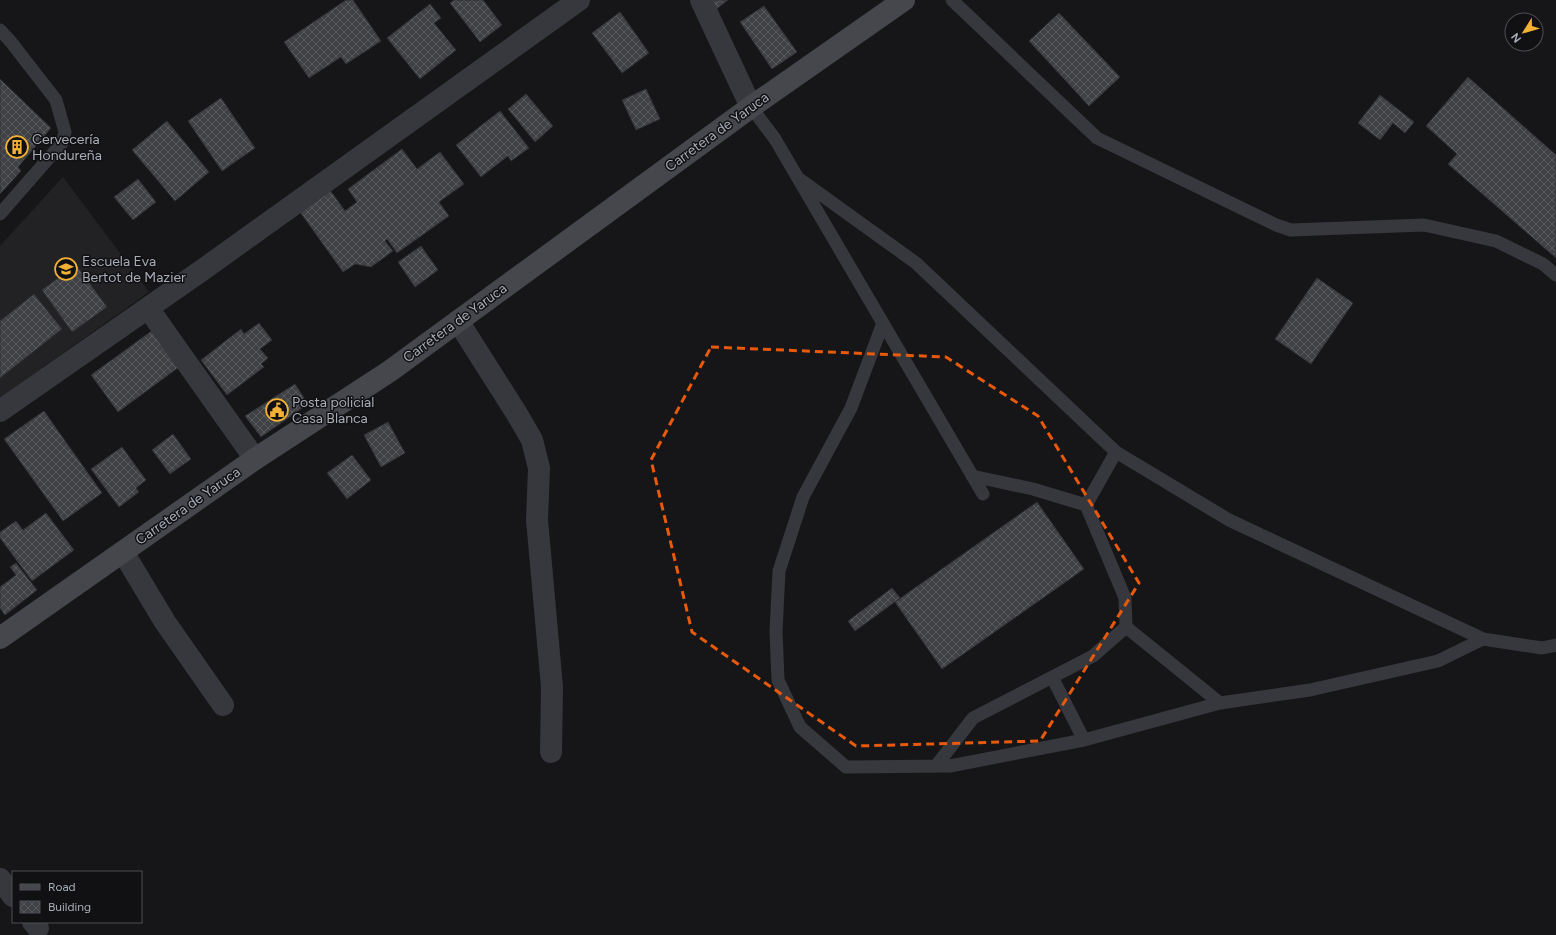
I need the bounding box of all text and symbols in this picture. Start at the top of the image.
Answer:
north arrow [1504,12,1544,52]
text: N [1509,30,1524,45]
street label: Carretera de Yaruca [662,89,772,175]
place label: Cervecería Hondureña [32,131,102,164]
building icon: Cervecería Hondureña [4,134,30,160]
place label: Escuela Eva Bertot de Mazier [82,253,186,286]
school or university icon: Escuela Eva Bertot de Mazier [53,256,79,282]
street label: Carretera de Yaruca [400,280,510,366]
place label: Posta policial Casa Blanca [292,394,374,427]
public building icon: Posta policial Casa Blanca [264,397,290,423]
street label: Carretera de Yaruca [132,464,244,548]
legend [12,871,142,923]
text: Road [48,880,76,894]
text: Building [48,900,91,914]

